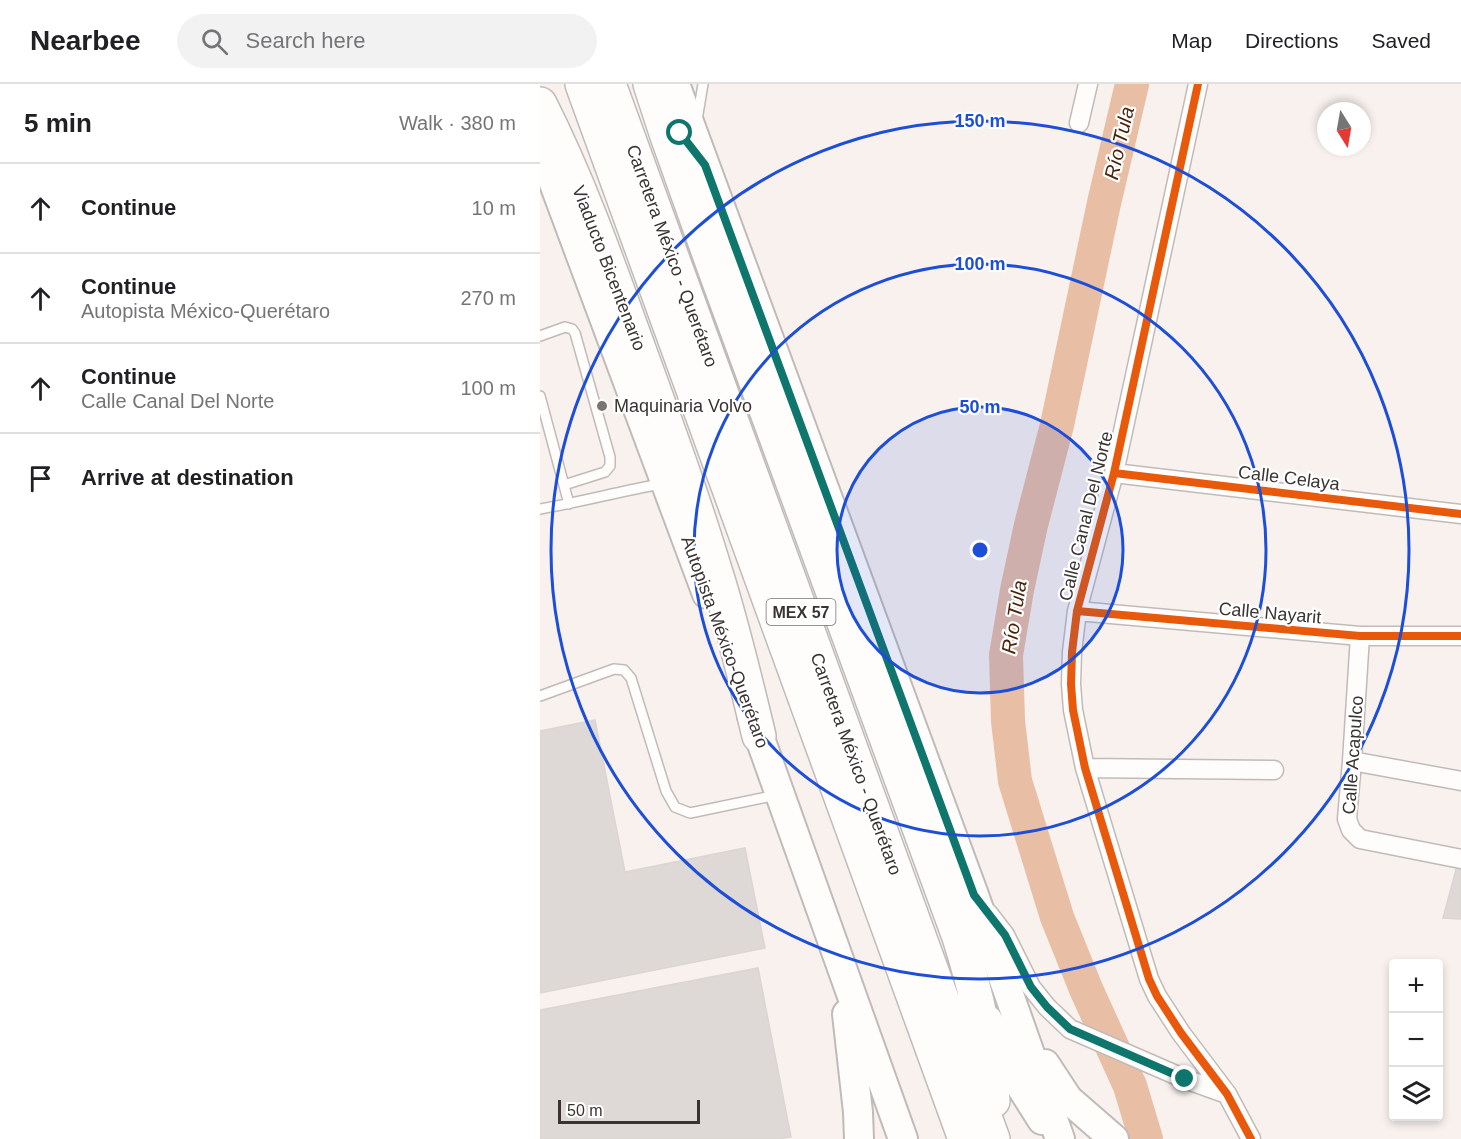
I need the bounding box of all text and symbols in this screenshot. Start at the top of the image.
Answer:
search box [177,14,597,68]
text: Nearbee [30,25,141,56]
icon: search [198,25,231,58]
text: Search here [246,28,365,53]
text: Map [1171,29,1212,52]
text: Directions [1245,29,1338,52]
text: Saved [1371,29,1431,52]
north arrow [1317,102,1371,156]
water label: Río Tula [1100,104,1138,182]
text: 5 min [24,108,92,138]
text: 150 m [954,111,1006,131]
text: Walk · 380 m [399,112,516,134]
route start [666,119,692,145]
street label: Carretera México - Querétaro [622,142,722,370]
street label: Viaducto Bicentenario [568,183,650,353]
icon: ahead [24,192,57,225]
text: Continue [81,195,176,220]
text: 10 m [472,197,516,219]
text: 100 m [954,254,1006,274]
text: Continue [81,274,176,299]
icon: ahead [24,282,57,315]
text: 270 m [460,287,516,309]
text: Autopista México-Querétaro [81,300,330,322]
text: Continue [81,364,176,389]
icon: ahead [24,372,57,405]
text: 100 m [460,377,516,399]
text: Calle Canal Del Norte [81,390,274,412]
place label: Maquinaria Volvo [614,396,752,416]
text: 50 m [959,397,1001,417]
marker: Maquinaria Volvo [595,399,609,413]
street label: Calle Canal Del Norte [1055,429,1117,603]
icon: arrive [24,462,57,495]
street label: Calle Celaya [1237,462,1342,494]
text: Arrive at destination [81,465,294,490]
street label: Autopista México-Querétaro [677,533,773,751]
centre of rings [970,540,990,560]
water label: Río Tula [997,579,1031,655]
road number: MEX 57 [766,599,836,625]
street label: Calle Nayarit [1218,599,1322,627]
street label: Carretera México - Querétaro [806,650,906,878]
street label: Calle Acapulco [1339,695,1367,815]
map controls [1389,959,1443,1121]
button: + [1389,959,1443,1013]
button: − [1389,1013,1443,1067]
route end [1171,1065,1197,1091]
button: layers [1389,1067,1443,1121]
scale bar [558,1097,700,1124]
text: 50 m [567,1102,603,1119]

